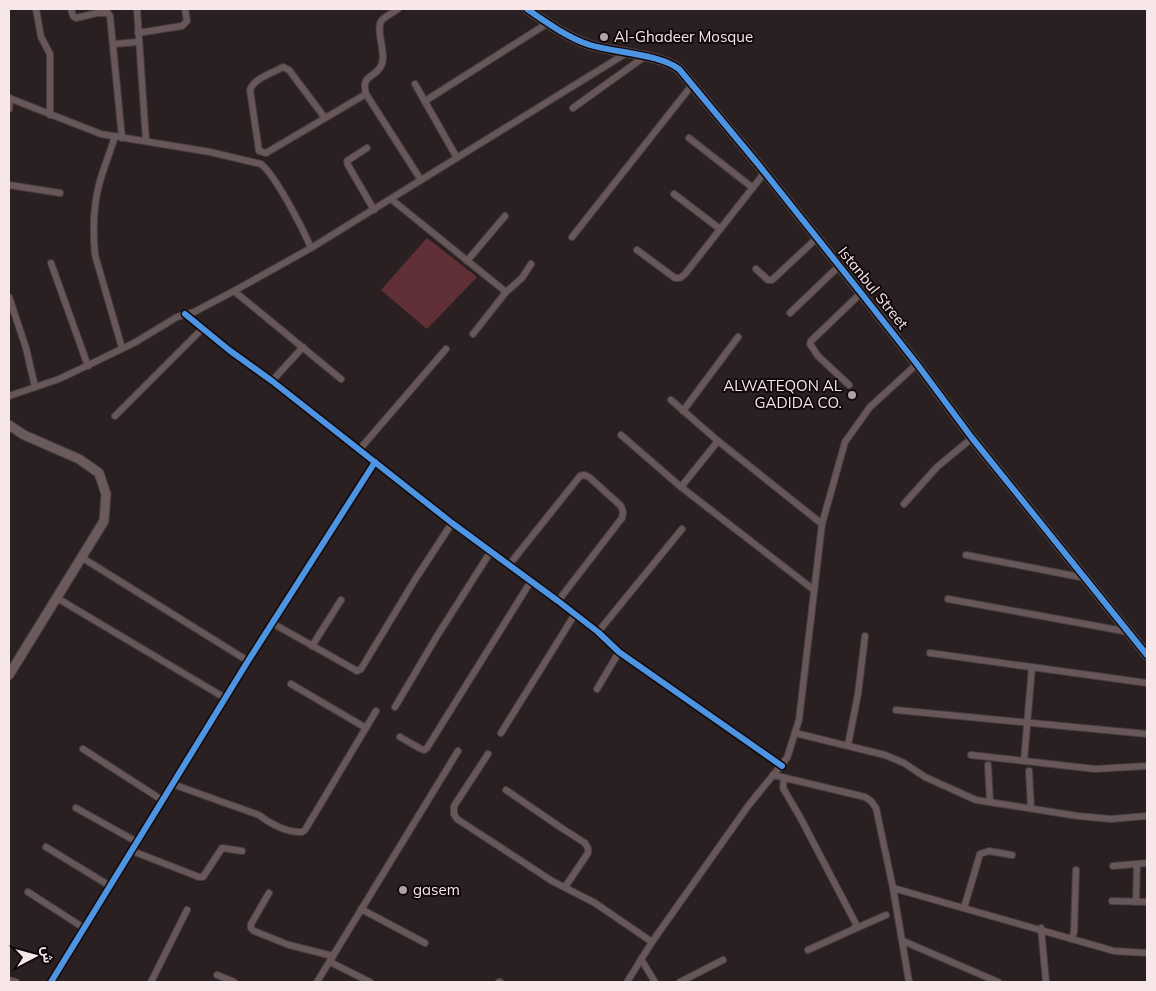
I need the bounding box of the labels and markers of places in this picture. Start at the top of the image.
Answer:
place label: Al-Ghadeer Mosque [614,27,753,46]
marker: Al-Ghadeer Mosque [598,31,610,43]
place label: ALWATEQON AL GADIDA CO. [723,376,842,412]
marker: ALWATEQON AL GADIDA CO. [846,389,858,401]
place label: gasem [413,880,460,899]
marker: gasem [397,884,409,896]

